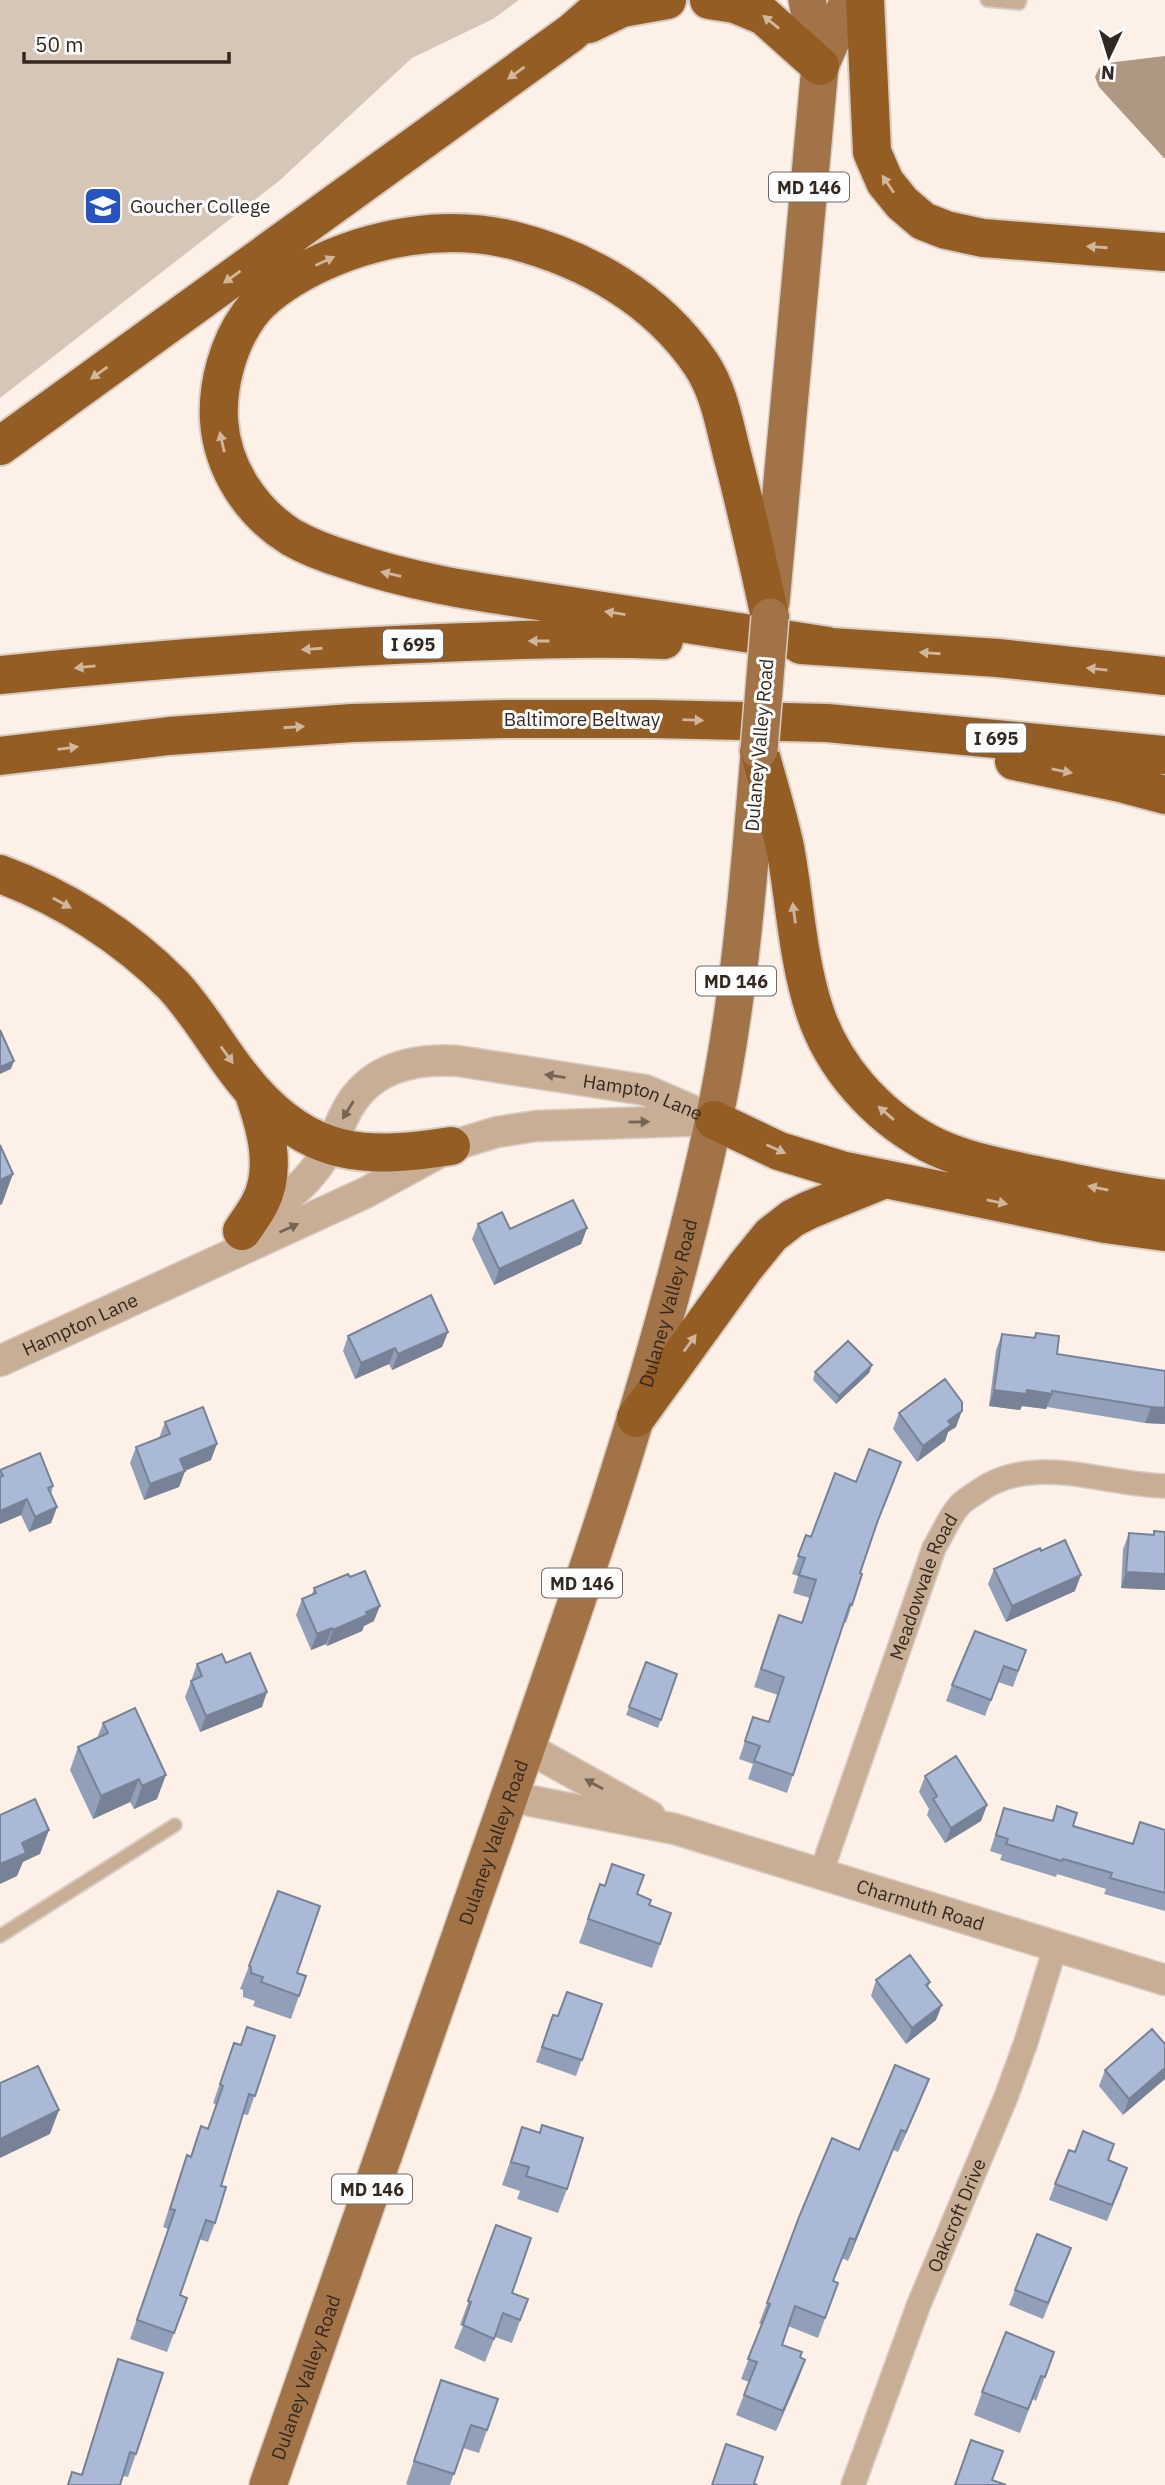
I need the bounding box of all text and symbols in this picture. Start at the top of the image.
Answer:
one-way arrow [762,15,780,30]
scale bar [24,21,229,65]
north arrow [1074,21,1144,91]
text: 50 m [35,30,84,58]
text: N [1100,61,1116,85]
one-way arrow [507,65,525,79]
road number: MD 146 [769,172,849,202]
one-way arrow [882,174,895,194]
school or university icon: Goucher College [82,185,124,227]
place label: Goucher College [130,194,270,218]
one-way arrow [1086,241,1108,252]
one-way arrow [315,255,335,267]
one-way arrow [223,270,241,284]
one-way arrow [90,366,108,380]
one-way arrow [217,431,228,453]
one-way arrow [380,568,402,579]
one-way arrow [604,607,626,618]
road number: I 695 [383,630,443,658]
one-way arrow [528,635,550,646]
one-way arrow [301,644,323,655]
one-way arrow [919,647,941,658]
street label: Dulaney Valley Road [739,658,779,832]
one-way arrow [74,662,96,673]
one-way arrow [1086,663,1108,674]
street label: Baltimore Beltway [504,707,661,731]
one-way arrow [682,714,704,725]
one-way arrow [283,721,305,732]
road number: I 695 [966,724,1026,752]
one-way arrow [57,742,79,753]
one-way arrow [1051,766,1073,777]
one-way arrow [52,897,71,909]
one-way arrow [788,901,799,923]
road number: MD 146 [696,966,776,996]
one-way arrow [220,1046,234,1064]
street label: Hampton Lane [581,1069,706,1126]
one-way arrow [544,1070,566,1081]
one-way arrow [342,1101,355,1120]
one-way arrow [878,1106,895,1121]
one-way arrow [628,1116,650,1127]
one-way arrow [766,1143,786,1155]
one-way arrow [1087,1183,1109,1194]
one-way arrow [986,1196,1008,1207]
street label: Dulaney Valley Road [634,1217,702,1390]
one-way arrow [279,1222,299,1234]
street label: Hampton Lane [18,1287,142,1361]
one-way arrow [683,1334,697,1352]
street label: Meadowvale Road [884,1509,962,1663]
road number: MD 146 [542,1568,622,1598]
street label: Dulaney Valley Road [453,1757,533,1928]
one-way arrow [585,1778,604,1790]
street label: Charmuth Road [854,1874,988,1936]
street label: Oakcroft Drive [922,2154,991,2276]
road number: MD 146 [332,2174,412,2204]
street label: Dulaney Valley Road [266,2292,346,2463]

